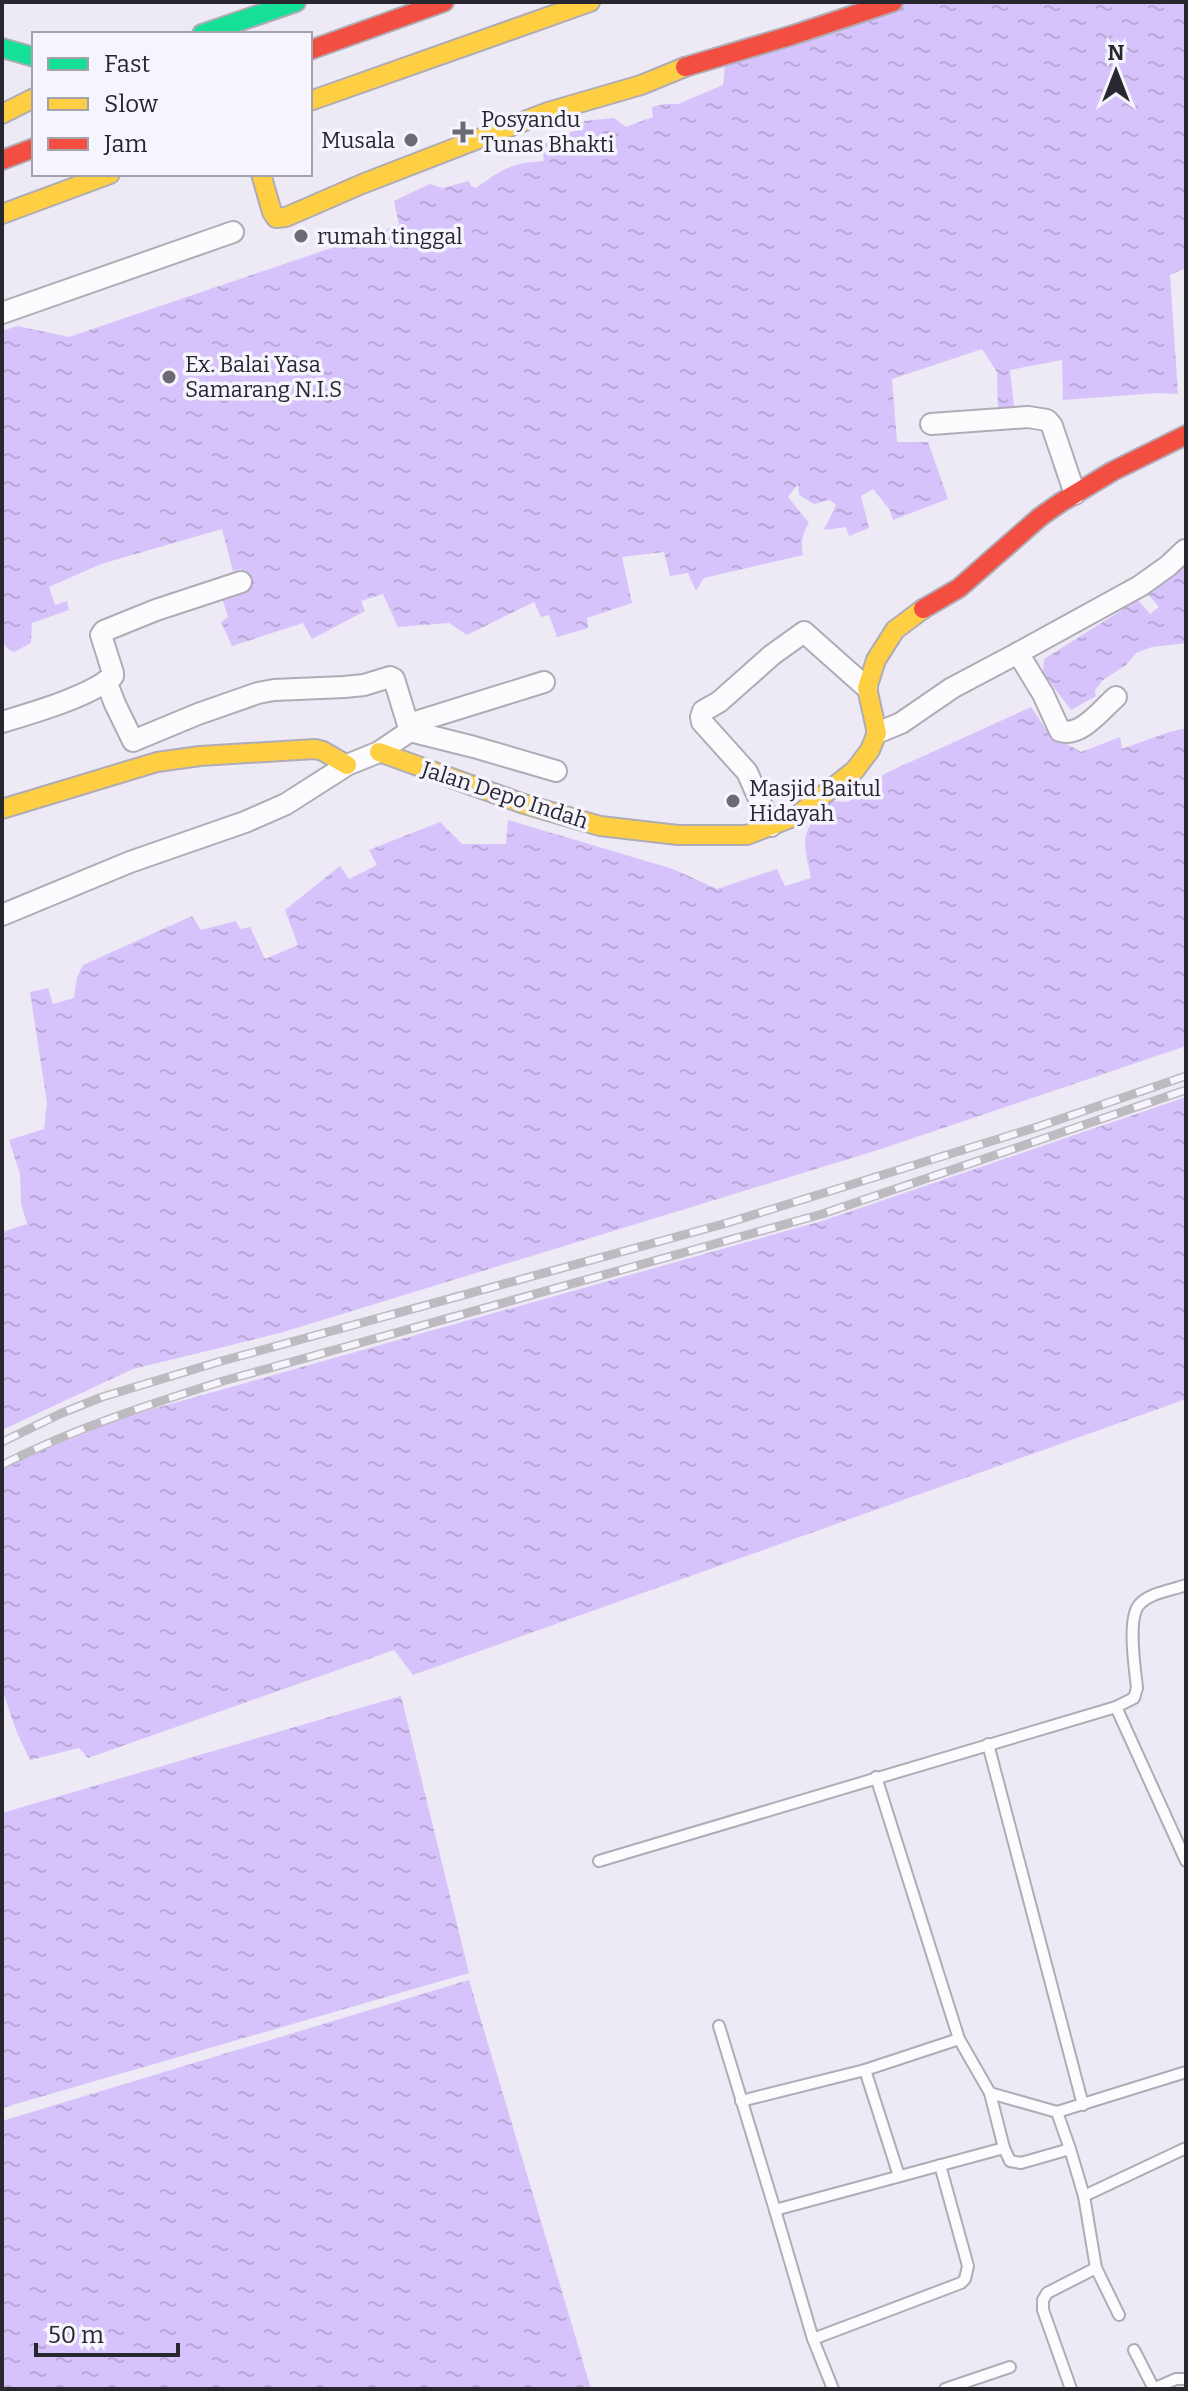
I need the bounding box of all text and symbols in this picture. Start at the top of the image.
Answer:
legend [32,32,312,176]
north arrow [1076,32,1156,112]
text: N [1108,39,1125,66]
text: Fast [104,50,150,78]
text: Slow [104,90,159,118]
place label: Posyandu Tunas Bhakti [481,106,615,158]
marker: Posyandu Tunas Bhakti [452,121,474,143]
place label: Musala [321,127,395,154]
text: Jam [103,130,148,158]
marker: Musala [402,131,420,149]
place label: rumah tinggal [317,223,463,250]
marker: rumah tinggal [292,227,310,245]
place label: Ex. Balai Yasa Samarang N.I.S [185,351,342,403]
marker: Ex. Balai Yasa Samarang N.I.S [160,368,178,386]
street label: Jalan Depo Indah [417,755,592,835]
place label: Masjid Baitul Hidayah [749,775,881,827]
marker: Masjid Baitul Hidayah [724,792,742,810]
scale bar [36,2307,178,2357]
text: 50 m [48,2321,104,2349]

